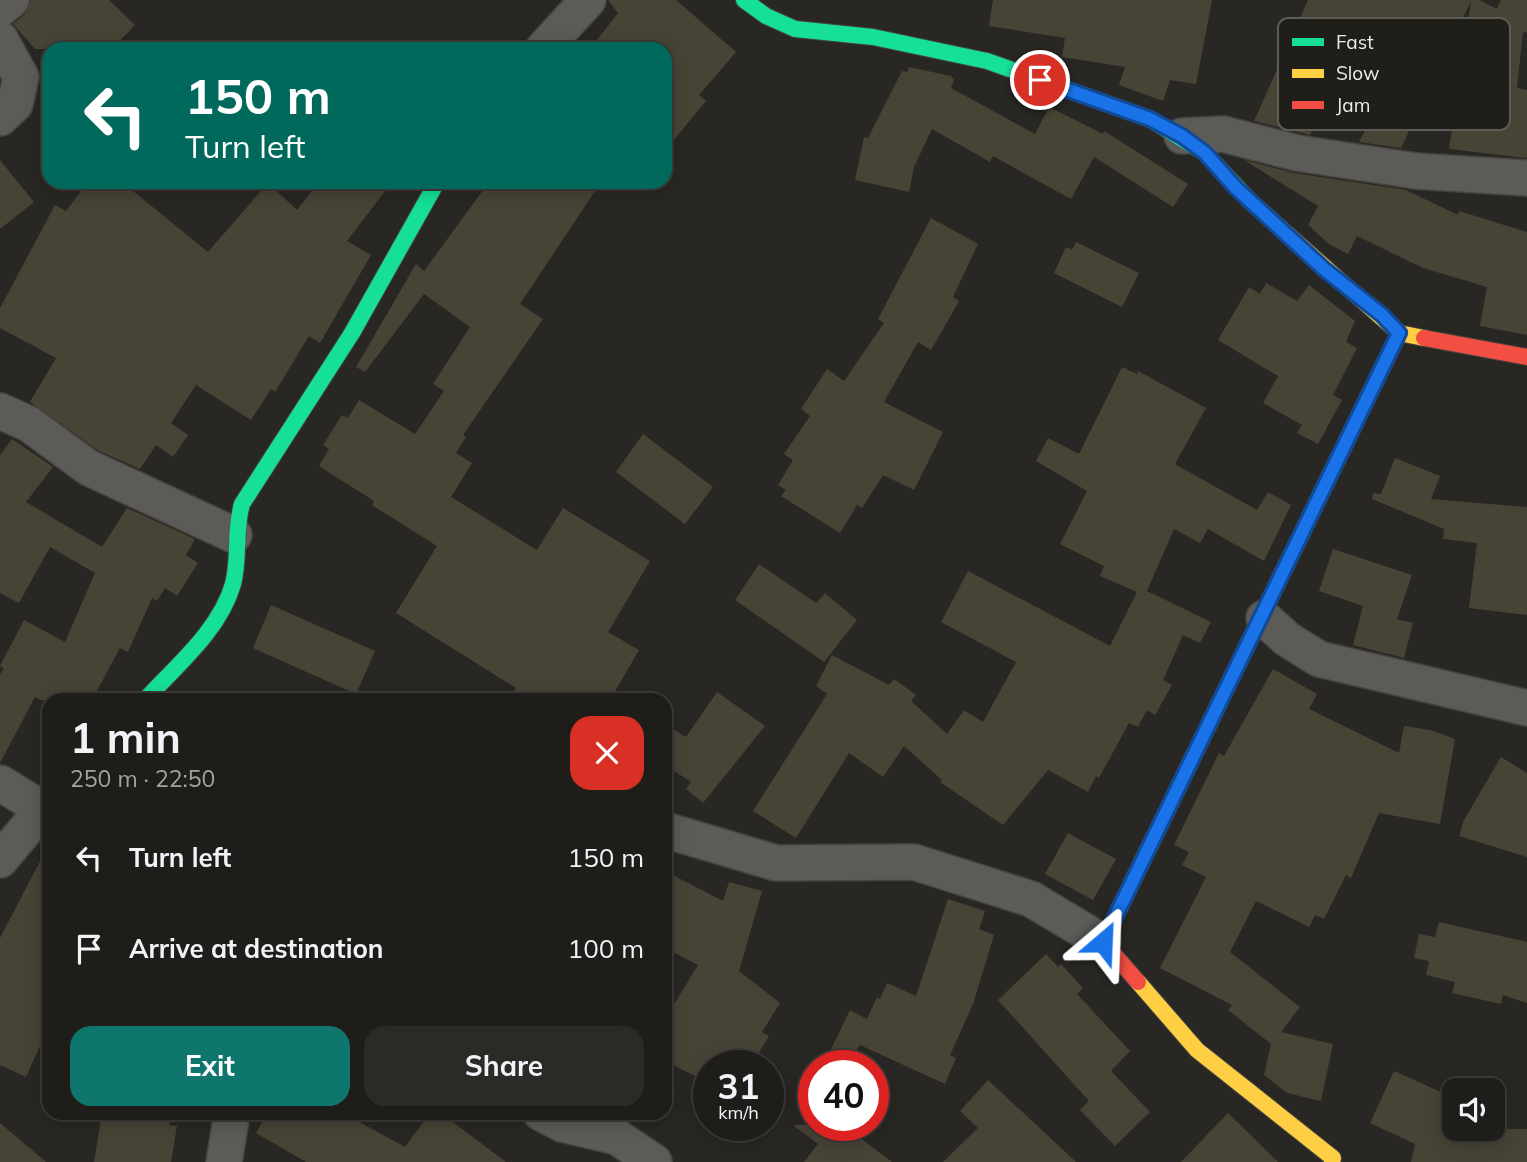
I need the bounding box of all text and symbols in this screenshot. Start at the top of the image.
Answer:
legend [1278,18,1510,130]
text: Fast [1336,30,1374,54]
pin [1010,50,1070,110]
icon: arrive [1021,61,1059,99]
text: Slow [1336,61,1380,85]
text: 150 m [185,65,331,126]
icon: left [70,70,161,161]
text: Jam [1336,93,1370,117]
text: Turn left [185,126,305,166]
text: 1 min [70,711,181,764]
button: close [570,716,644,790]
text: 250 m · 22:50 [70,764,215,793]
icon: left [70,839,108,877]
text: Turn left [129,841,231,874]
text: 150 m [568,841,644,874]
position arrow [1066,905,1140,979]
icon: arrive [70,930,108,968]
text: Arrive at destination [129,932,384,965]
text: 100 m [568,932,644,965]
button: Exit [70,1026,350,1106]
button: Share [364,1026,644,1106]
speed limit sign: 40 [798,1050,889,1141]
text: 31 [717,1064,760,1108]
map controls [1442,1078,1505,1141]
button: sound [1442,1078,1505,1141]
text: km/h [718,1101,759,1124]

